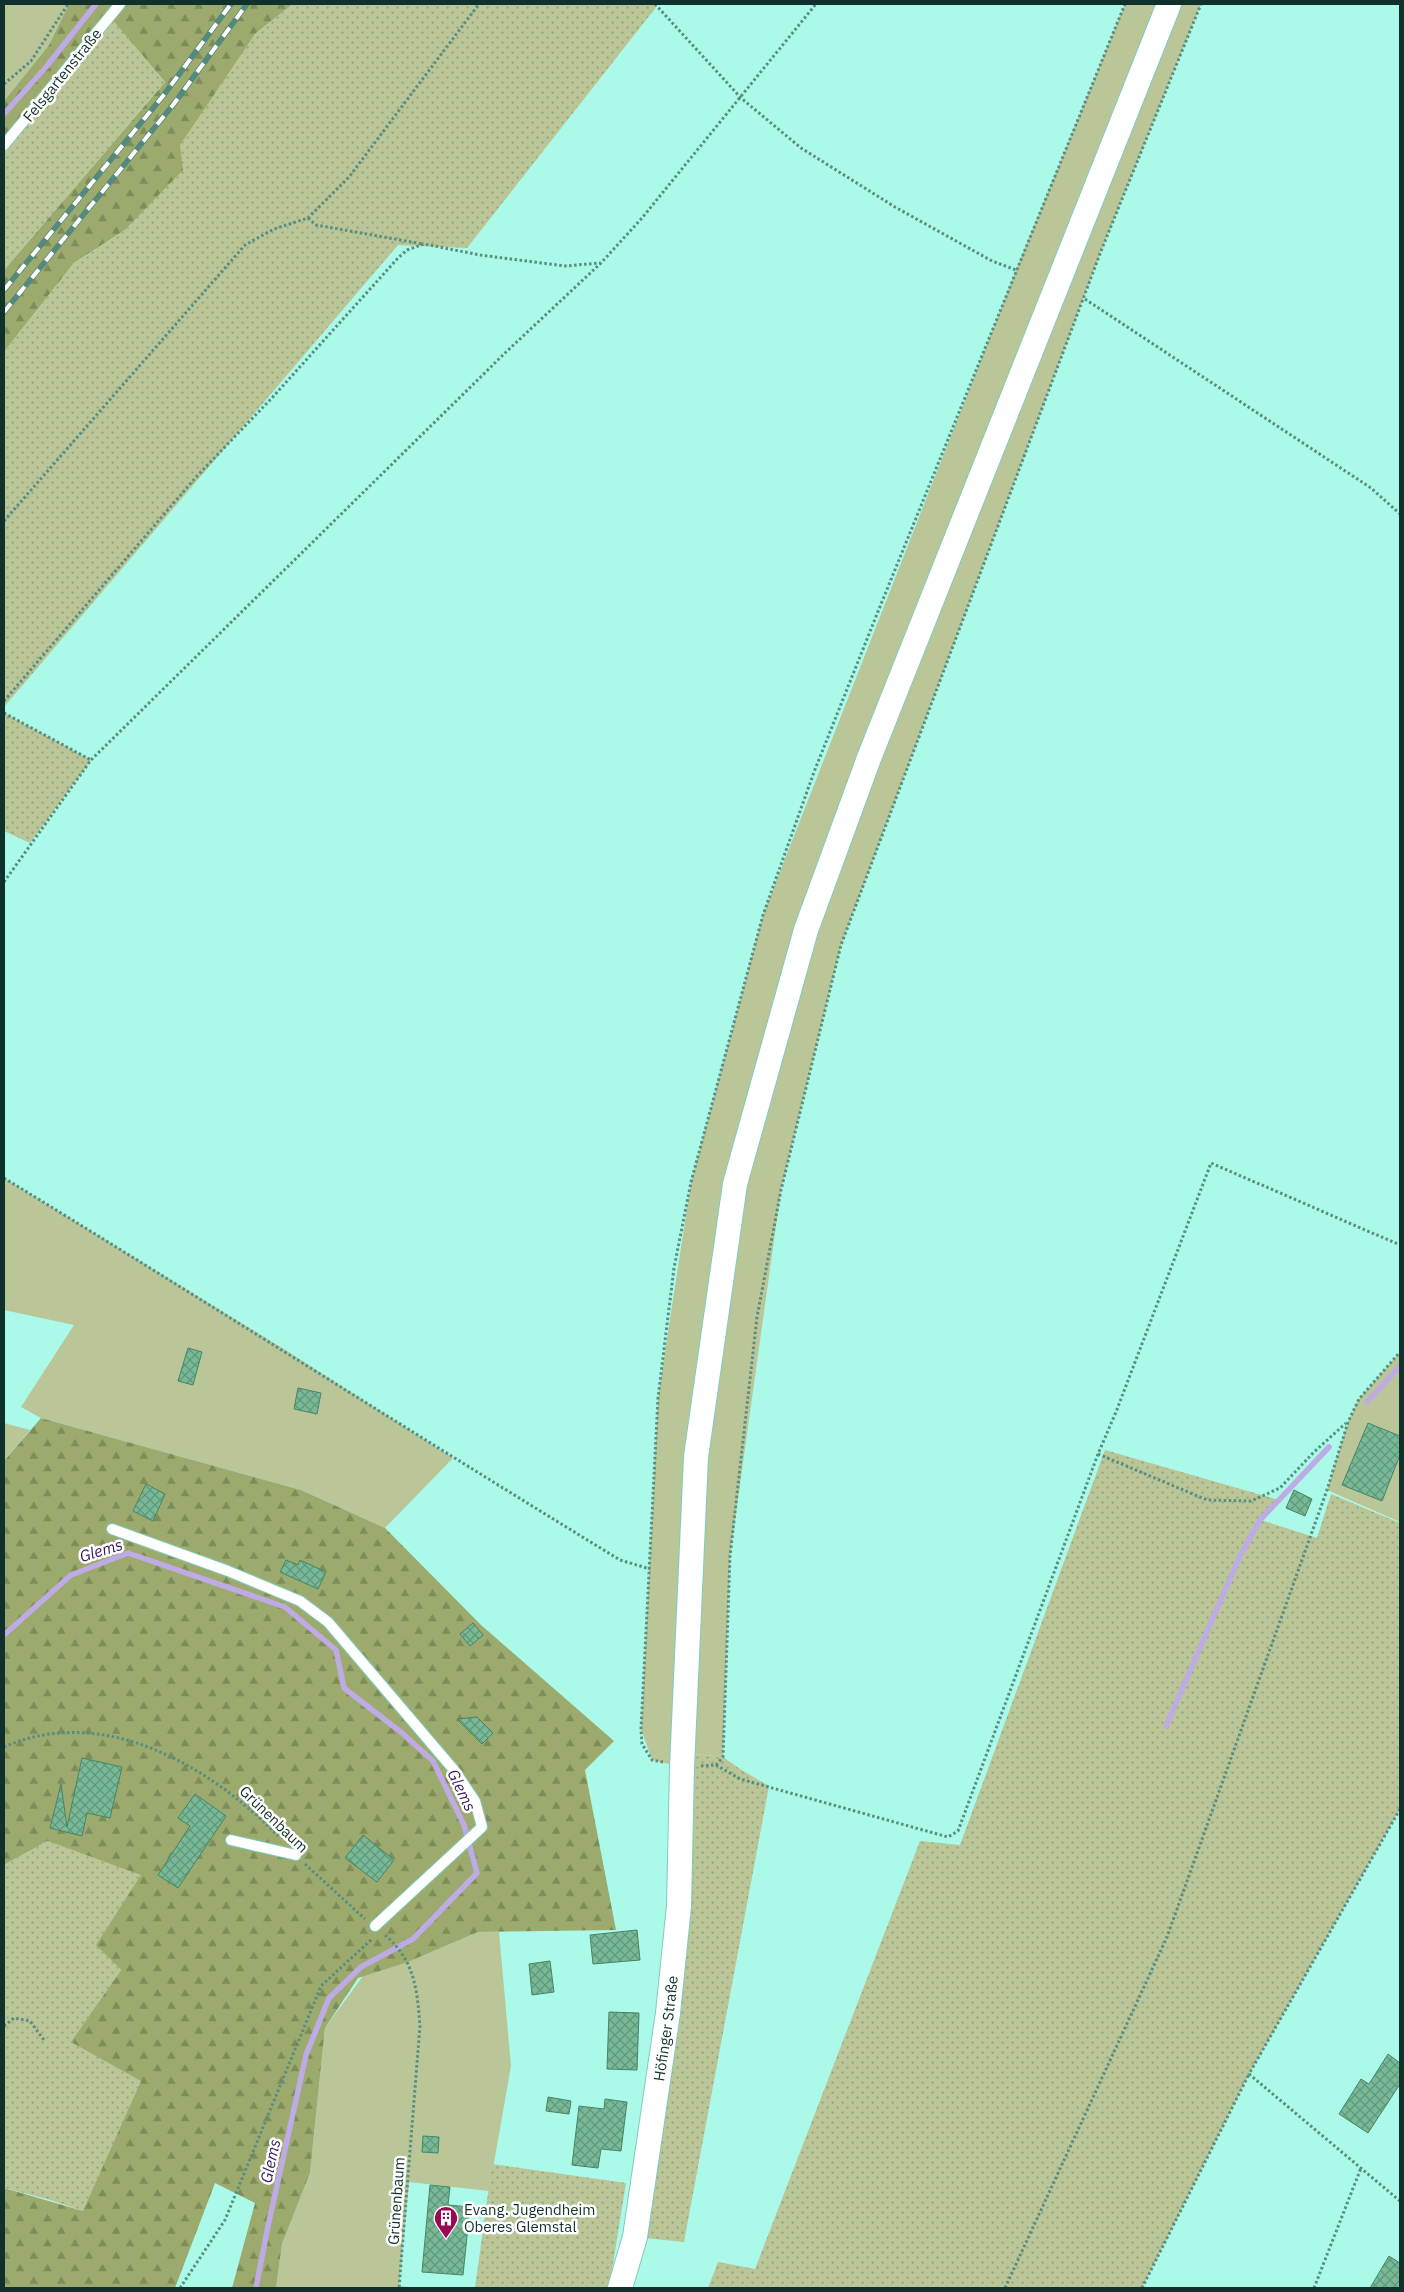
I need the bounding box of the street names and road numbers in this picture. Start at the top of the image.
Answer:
street label: Felsgartenstraße [19,24,105,126]
street label: Grünenbaum [236,1782,312,1856]
street label: Höfinger Straße [649,1975,681,2082]
street label: Grünenbaum [383,2156,409,2246]

